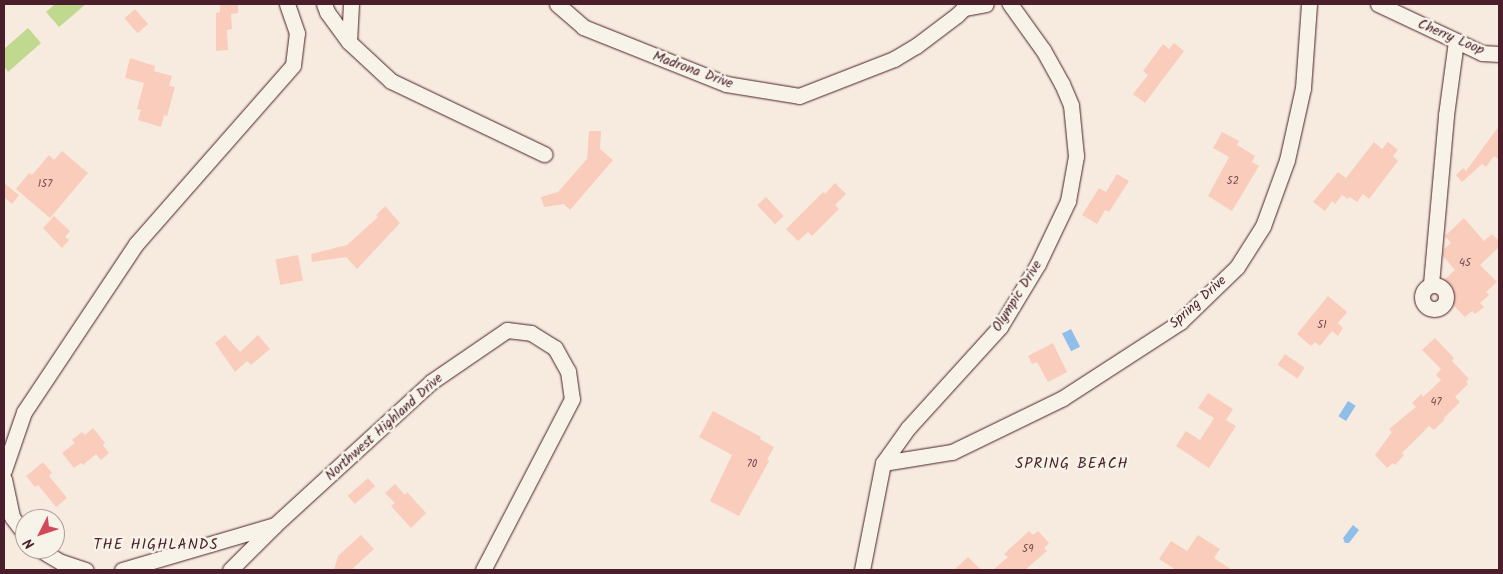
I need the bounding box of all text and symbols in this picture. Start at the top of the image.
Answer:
street label: Cherry Loop [1415,15,1487,59]
street label: Madrona Drive [650,48,736,92]
house number: 52 [1227,174,1239,188]
house number: 157 [38,177,52,191]
house number: 45 [1459,256,1471,270]
street label: Olympic Drive [988,257,1046,335]
street label: Spring Drive [1166,272,1230,332]
house number: 51 [1317,318,1327,332]
street label: Northwest Highland Drive [322,370,446,484]
house number: 47 [1430,395,1442,409]
district label: SPRING BEACH [1014,456,1130,474]
house number: 70 [747,457,757,471]
north arrow [15,509,65,559]
text: N [18,533,41,554]
district label: THE HIGHLANDS [92,537,220,555]
house number: 59 [1022,542,1034,556]

